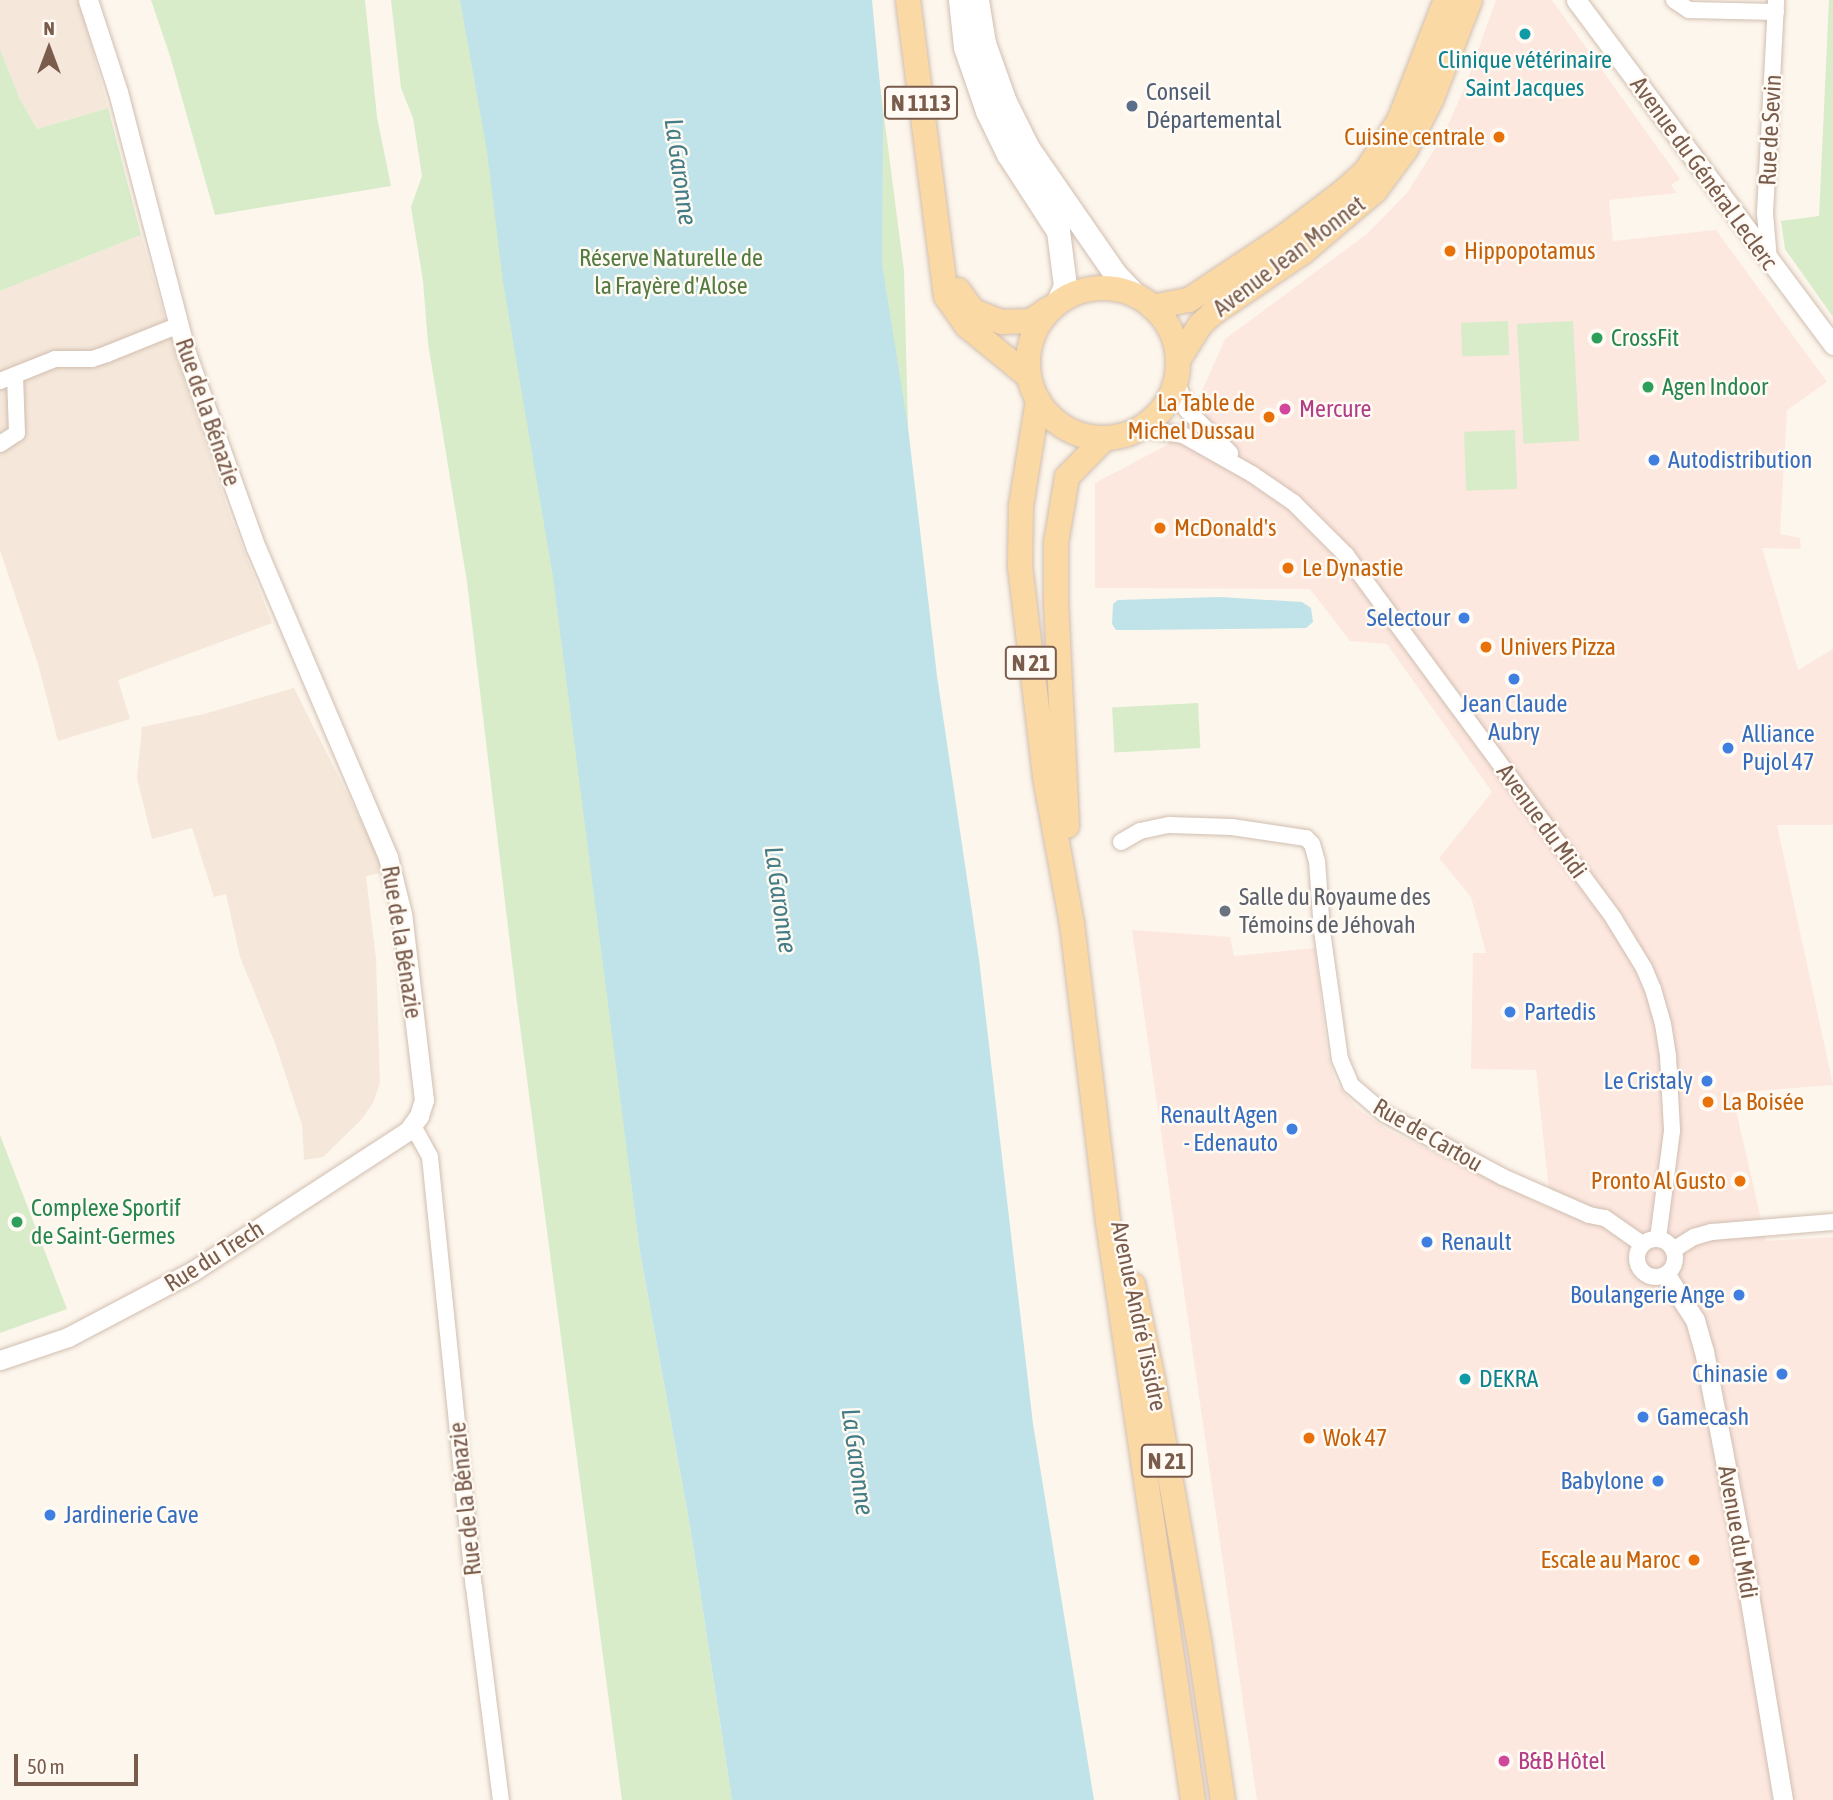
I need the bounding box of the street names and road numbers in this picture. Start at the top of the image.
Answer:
street label: Avenue du Général Leclerc [1624,71,1784,275]
street label: Rue de Sevin [1753,74,1787,186]
road number: N 1113 [883,83,960,122]
street label: Avenue Jean Monnet [1207,189,1371,323]
street label: Rue de la Bénazie [169,334,247,490]
road number: N 21 [1005,643,1057,682]
street label: Avenue du Midi [1491,758,1593,884]
street label: Rue de la Bénazie [376,864,428,1020]
street label: Rue de Cartou [1368,1092,1488,1178]
street label: Rue du Trech [159,1214,269,1298]
street label: Avenue André Tissidre [1105,1219,1173,1413]
street label: Rue de la Bénazie [443,1421,487,1577]
road number: N 21 [1141,1442,1193,1480]
street label: Avenue du Midi [1712,1463,1764,1601]

